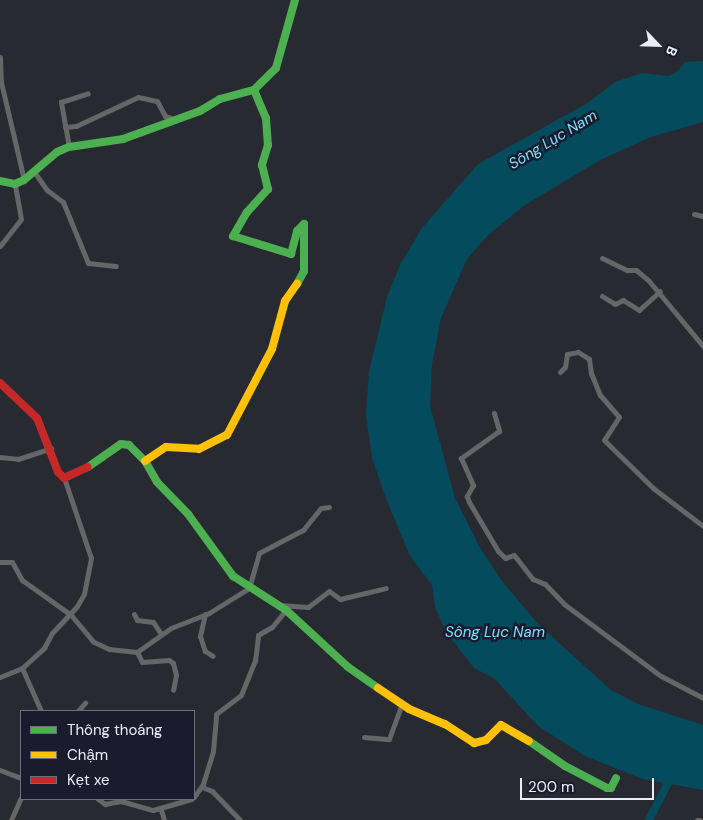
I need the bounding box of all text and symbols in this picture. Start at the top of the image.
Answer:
north arrow [633,20,683,70]
text: B [662,43,682,59]
water label: Sông Lục Nam [506,107,600,173]
water label: Sông Lục Nam [445,624,545,642]
legend [20,710,195,800]
text: Thông thoáng [67,720,162,740]
text: Chậm [67,745,108,765]
scale bar [523,768,657,800]
text: Kẹt xe [67,770,110,790]
text: 200 m [528,777,574,797]

